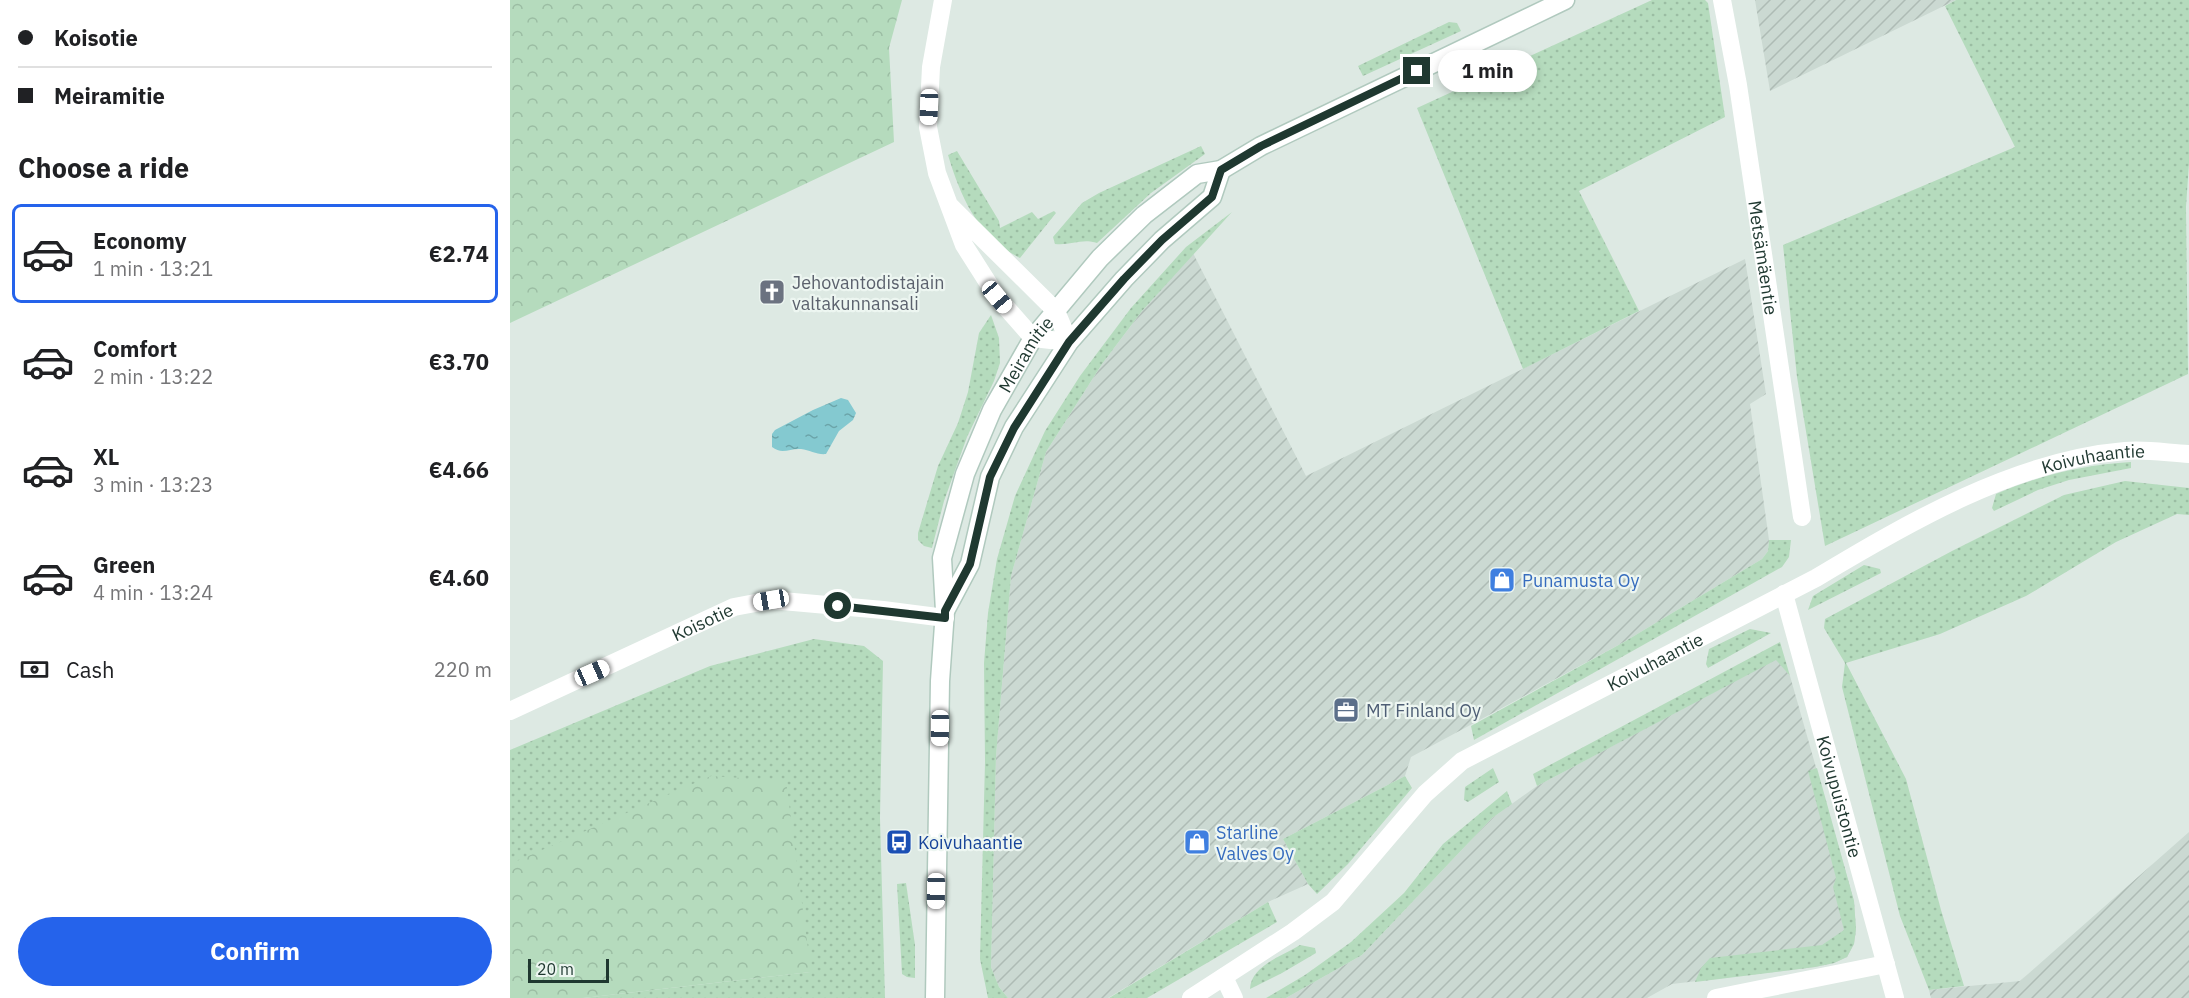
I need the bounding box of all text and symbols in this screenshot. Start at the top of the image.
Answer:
text: Koisotie [54,23,138,52]
callout: 1 min [1438,50,1537,92]
route end [1403,57,1430,84]
text: 1 min [1461,57,1514,84]
text: Meiramitie [54,81,165,110]
car [919,89,939,125]
text: Choose a ride [18,150,189,185]
street label: Metsämäentie [1744,199,1783,317]
text: Economy [93,226,187,255]
icon: car [21,227,75,281]
text: €2.74 [429,239,489,268]
text: 1 min · 13:21 [93,255,213,282]
place label: Jehovantodistajain valtakunnansali [792,271,944,315]
church icon: Jehovantodistajain valtakunnansali [757,277,787,307]
car [979,277,1015,317]
street label: Meiramitie [993,311,1058,397]
text: Comfort [93,334,177,363]
icon: car [21,335,75,389]
text: €3.70 [429,347,489,376]
text: 2 min · 13:22 [93,363,213,390]
street label: Koivuhaantie [2039,439,2145,478]
text: XL [93,442,119,471]
icon: car [21,443,75,497]
text: €4.66 [429,455,489,484]
text: 3 min · 13:23 [93,471,213,498]
text: Green [93,550,155,579]
icon: car [21,551,75,605]
text: €4.60 [429,563,489,592]
shop icon: Punamusta Oy [1487,565,1517,595]
place label: Punamusta Oy [1522,569,1639,592]
text: 4 min · 13:24 [93,579,213,606]
car [752,588,790,612]
route start [824,592,851,619]
street label: Koisotie [668,598,737,646]
street label: Koivuhaantie [1603,627,1707,696]
icon: cash [18,653,51,686]
text: Cash [66,655,115,684]
text: 220 m [434,656,492,683]
car [572,657,612,689]
office icon: MT Finland Oy [1331,695,1361,725]
place label: MT Finland Oy [1366,699,1481,722]
car [931,710,949,746]
street label: Koivupuistontie [1812,733,1867,860]
place label: Starline Valves Oy [1216,821,1294,865]
bus stop icon: Koivuhaantie [884,827,914,857]
shop icon: Starline Valves Oy [1182,827,1212,857]
place label: Koivuhaantie [918,831,1023,854]
car [927,873,945,909]
button: Confirm [18,917,492,986]
scale bar [528,956,609,984]
text: 20 m [537,959,574,979]

